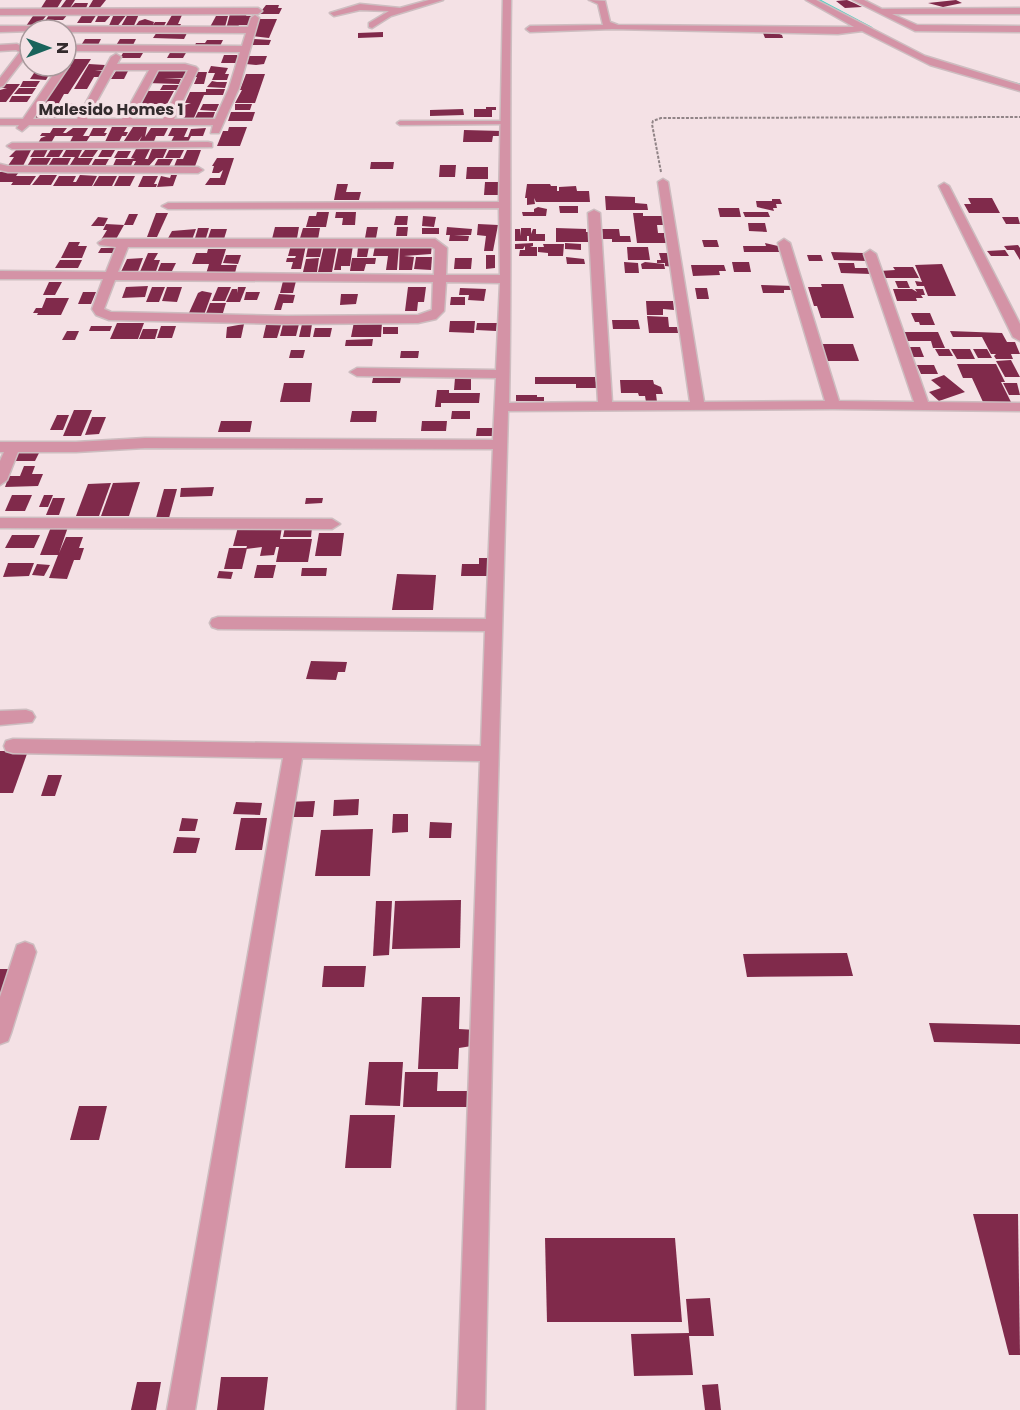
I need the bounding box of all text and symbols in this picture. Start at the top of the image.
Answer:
north arrow [18,18,78,78]
text: N [51,42,74,54]
district label: Malesido Homes 1 [38,98,184,121]

